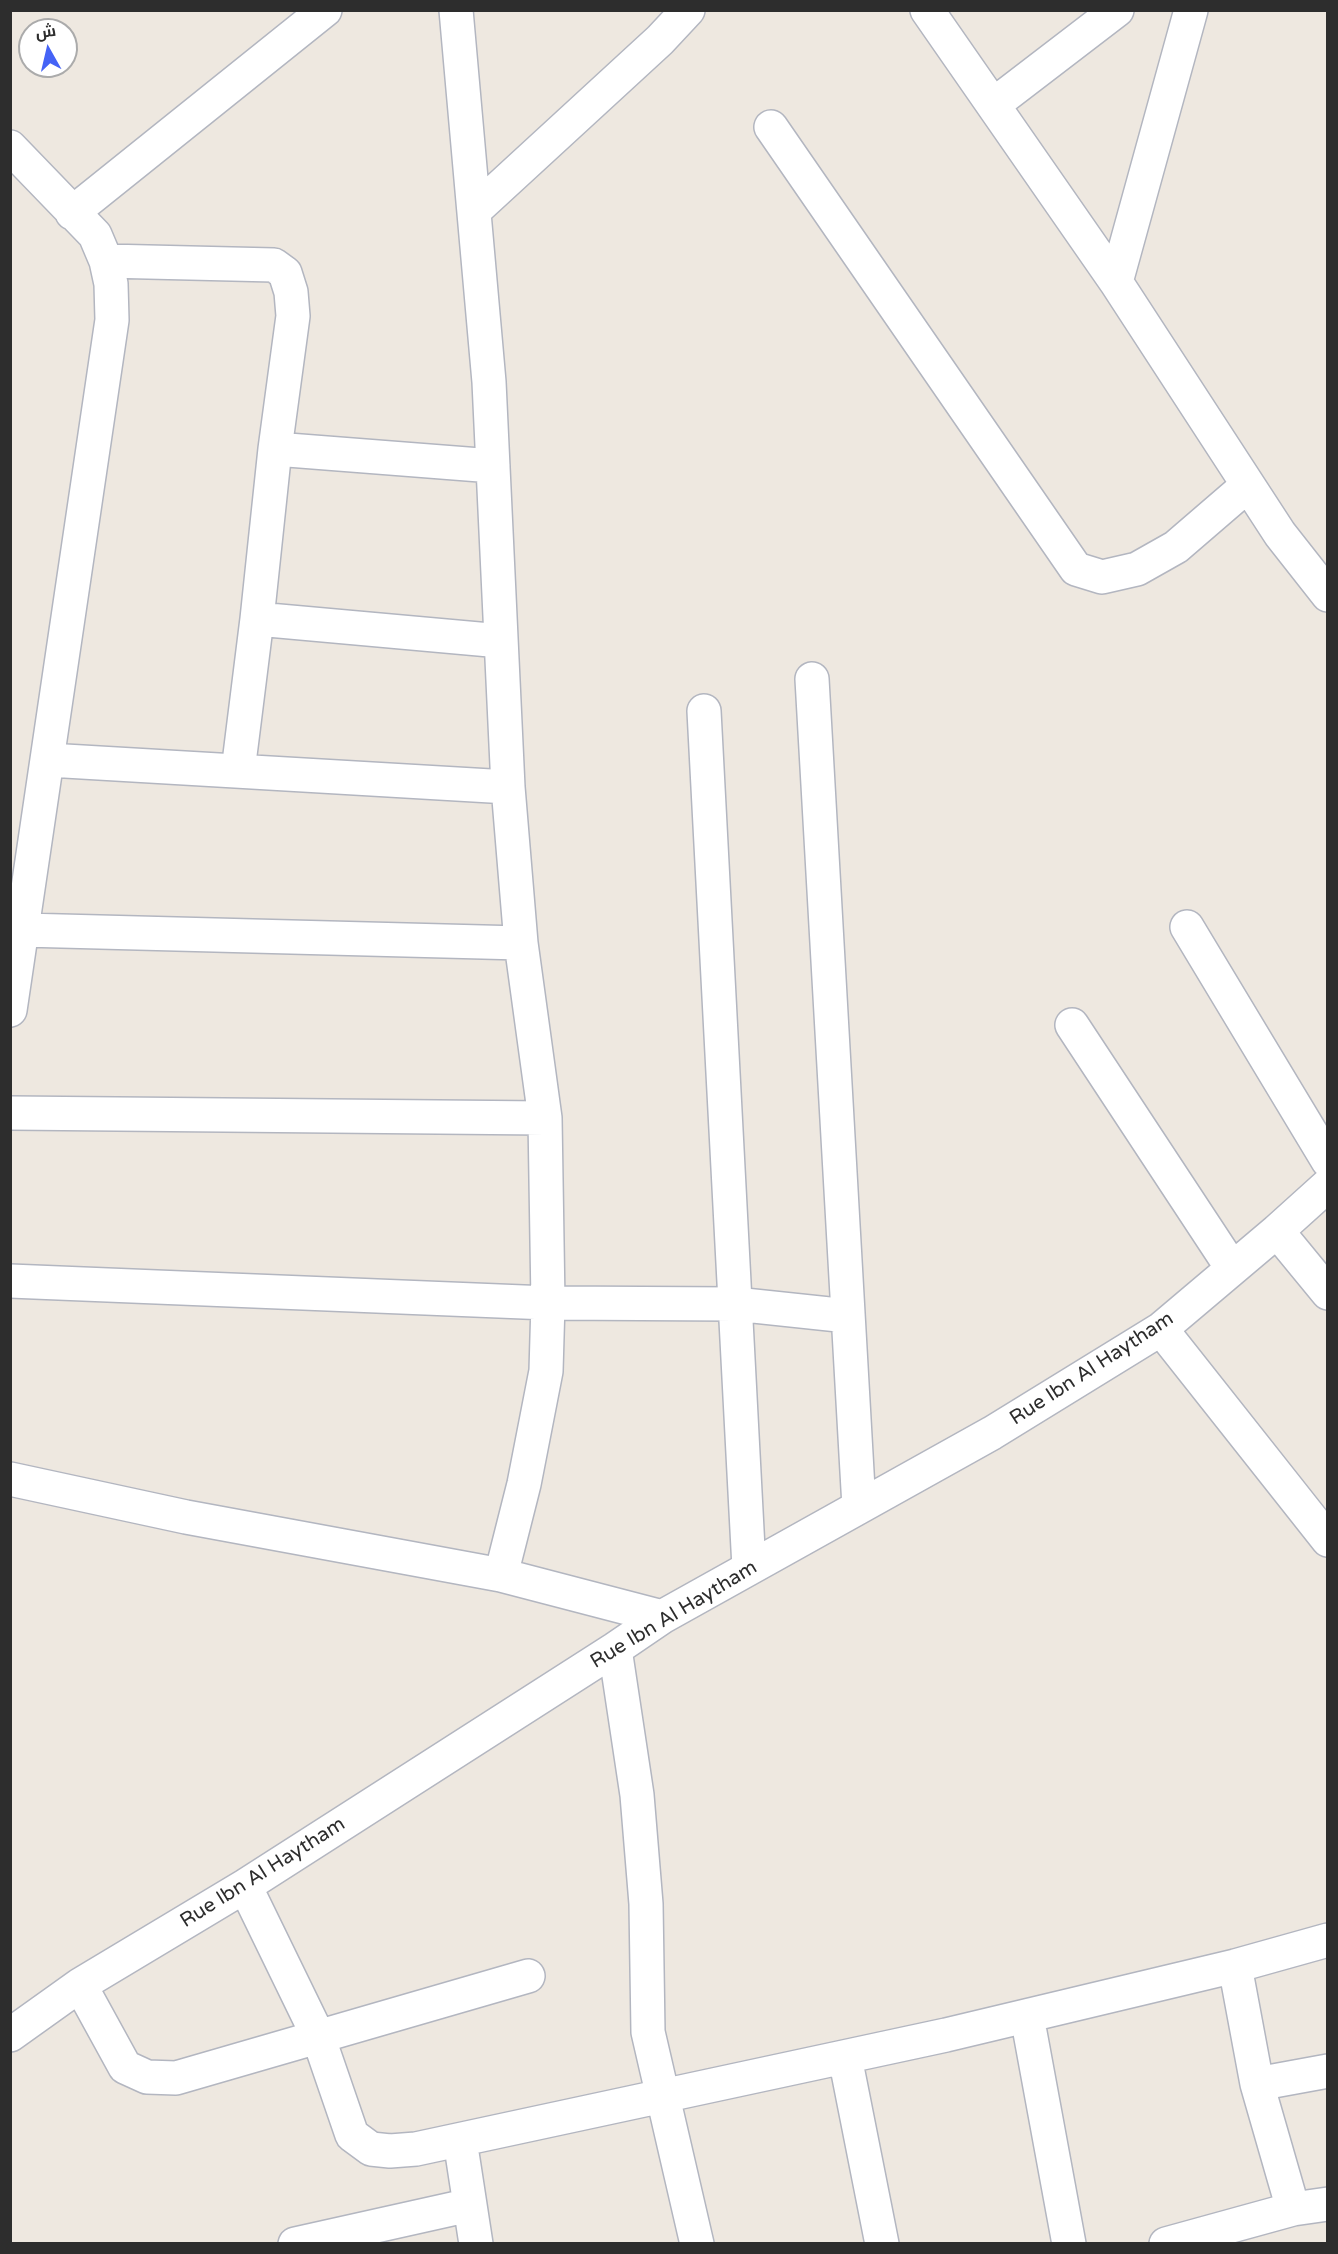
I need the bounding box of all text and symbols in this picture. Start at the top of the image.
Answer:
north arrow [18,18,78,78]
text: ش [34,21,57,43]
street label: Rue Ibn Al Haytham [1006,1307,1178,1431]
street label: Rue Ibn Al Haytham [586,1556,762,1674]
street label: Rue Ibn Al Haytham [176,1812,350,1934]

